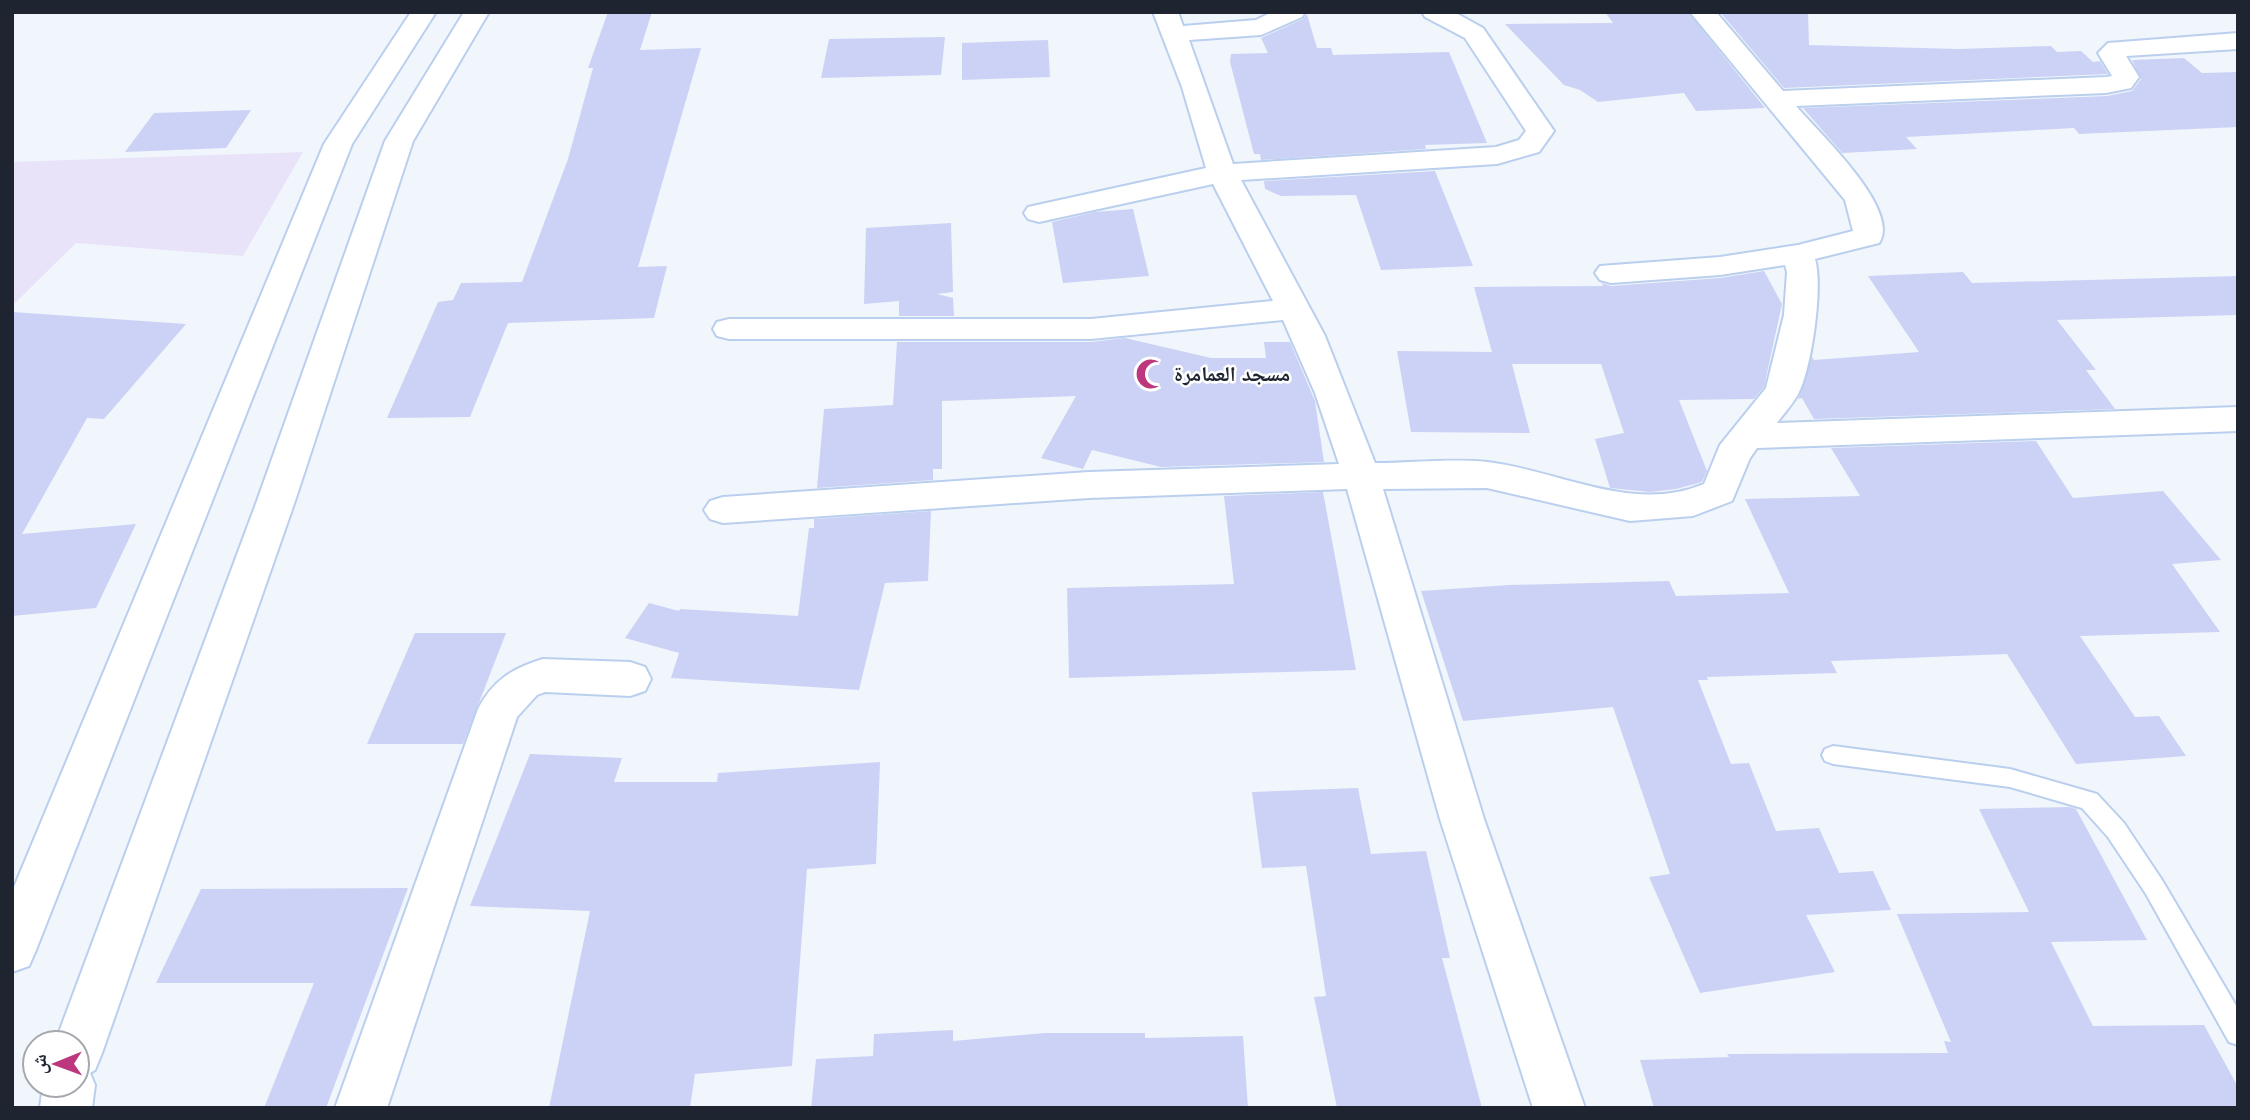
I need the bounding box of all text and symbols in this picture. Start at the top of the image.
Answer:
mosque icon: مسجد العمامرة [1134,357,1168,391]
place label: مسجد العمامرة [1174,361,1290,386]
north arrow [21,1029,91,1099]
text: ش [28,1054,51,1075]

